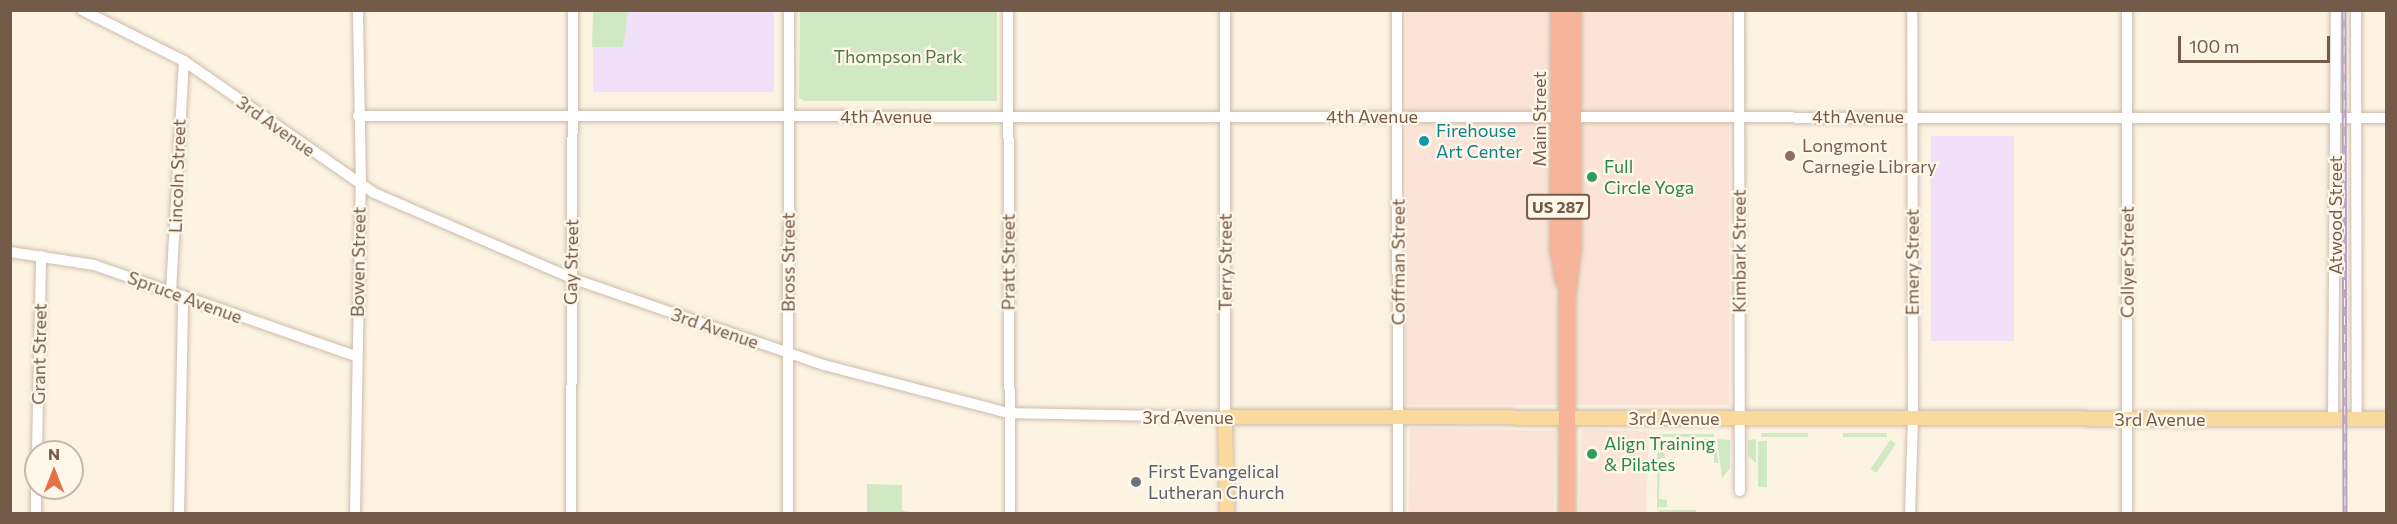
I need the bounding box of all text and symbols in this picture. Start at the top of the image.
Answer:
scale bar [2181,24,2332,62]
text: 100 m [2189,35,2239,57]
park label: Thompson Park [833,45,963,67]
street label: Main Street [1528,71,1550,167]
street label: 3rd Avenue [233,91,319,161]
street label: 4th Avenue [840,105,932,127]
street label: 4th Avenue [1326,105,1418,127]
street label: 4th Avenue [1812,105,1904,127]
street label: Lincoln Street [164,119,190,233]
place label: Firehouse Art Center [1436,120,1523,162]
marker: Firehouse Art Center [1417,134,1431,148]
place label: Longmont Carnegie Library [1802,135,1937,178]
marker: Longmont Carnegie Library [1783,149,1797,163]
street label: Atwood Street [2324,155,2346,275]
place label: Full Circle Yoga [1604,156,1694,198]
marker: Full Circle Yoga [1585,170,1599,184]
street label: Kimbark Street [1728,189,1750,313]
road number: US 287 [1525,194,1591,220]
street label: Coffman Street [1387,199,1409,325]
street label: Collyer Street [2116,206,2138,318]
street label: Bowen Street [346,207,370,317]
street label: Emery Street [1901,209,1923,315]
street label: Bross Street [777,212,799,312]
street label: Terry Street [1214,213,1236,311]
street label: Pratt Street [997,214,1019,310]
street label: Gay Street [559,219,583,305]
street label: Spruce Avenue [125,266,245,328]
street label: Grant Street [27,303,51,405]
street label: 3rd Avenue [668,303,762,353]
street label: 3rd Avenue [1143,406,1233,428]
street label: 3rd Avenue [1629,407,1719,429]
street label: 3rd Avenue [2115,408,2205,430]
place label: Align Training & Pilates [1604,433,1715,476]
north arrow [24,440,84,500]
text: N [48,444,60,463]
marker: Align Training & Pilates [1585,447,1599,461]
place label: First Evangelical Lutheran Church [1148,461,1285,504]
marker: First Evangelical Lutheran Church [1129,475,1143,489]

